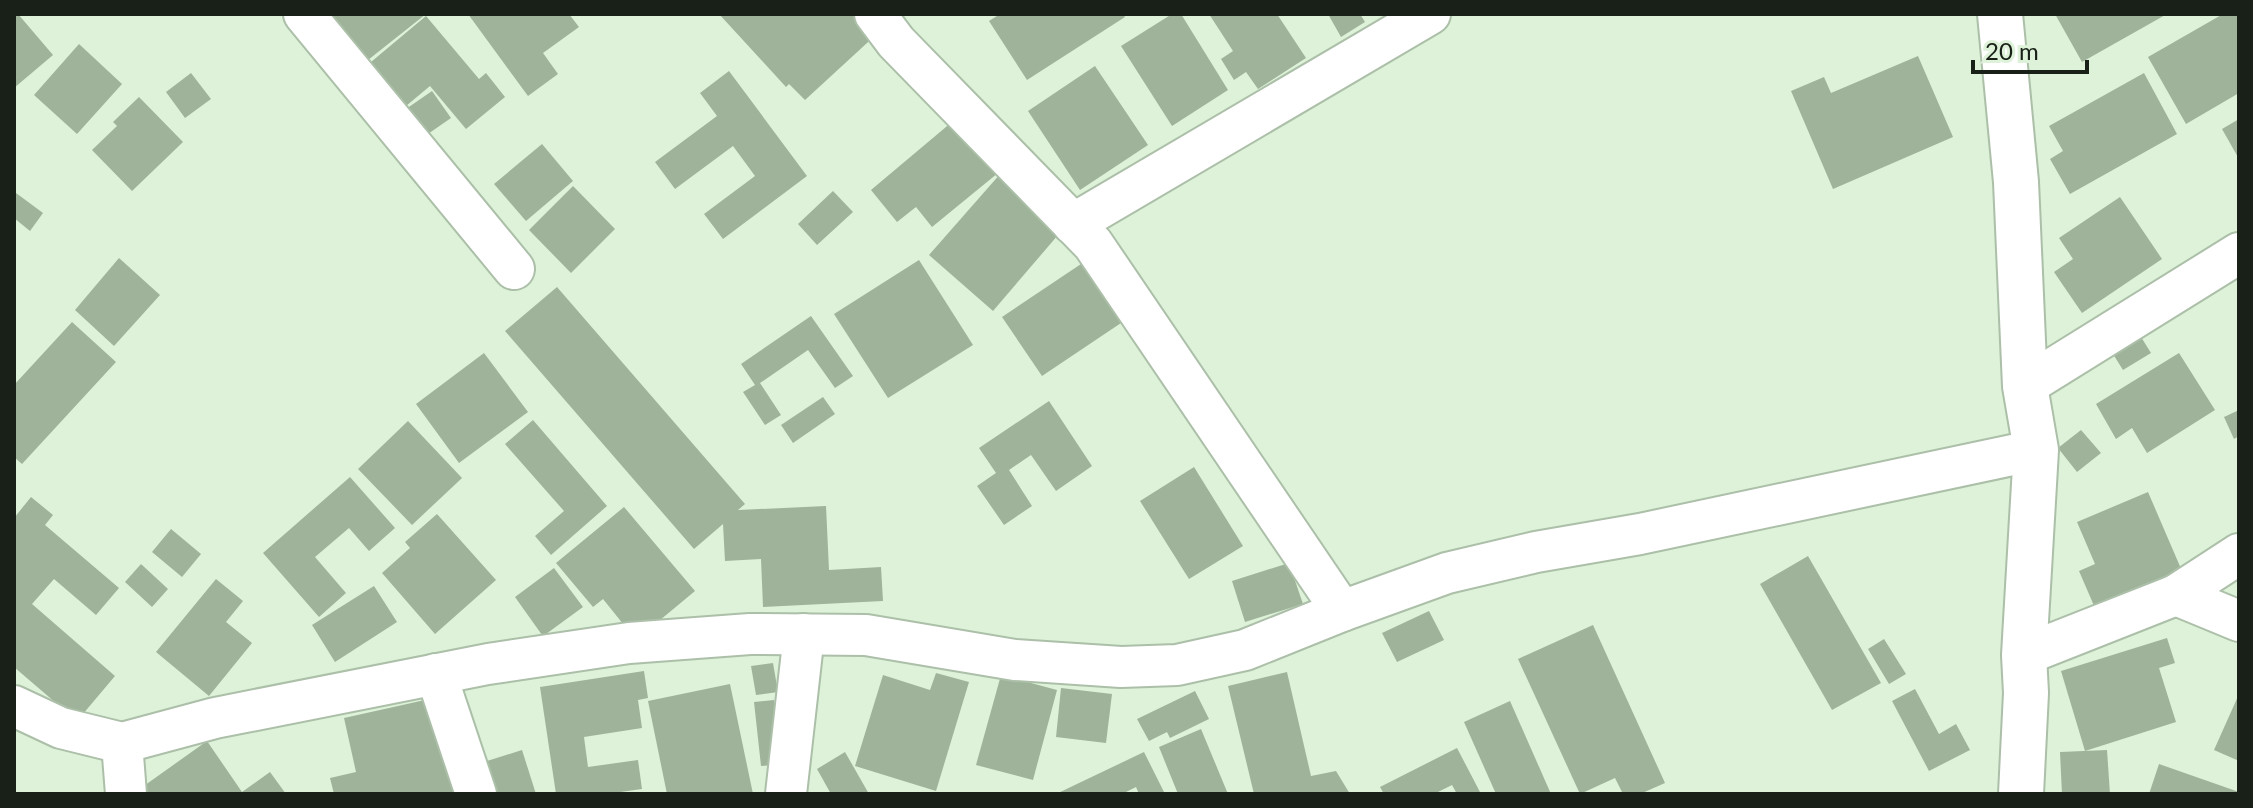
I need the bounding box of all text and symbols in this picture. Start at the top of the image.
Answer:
scale bar [1973,24,2087,74]
text: 20 m [1985,36,2039,65]

